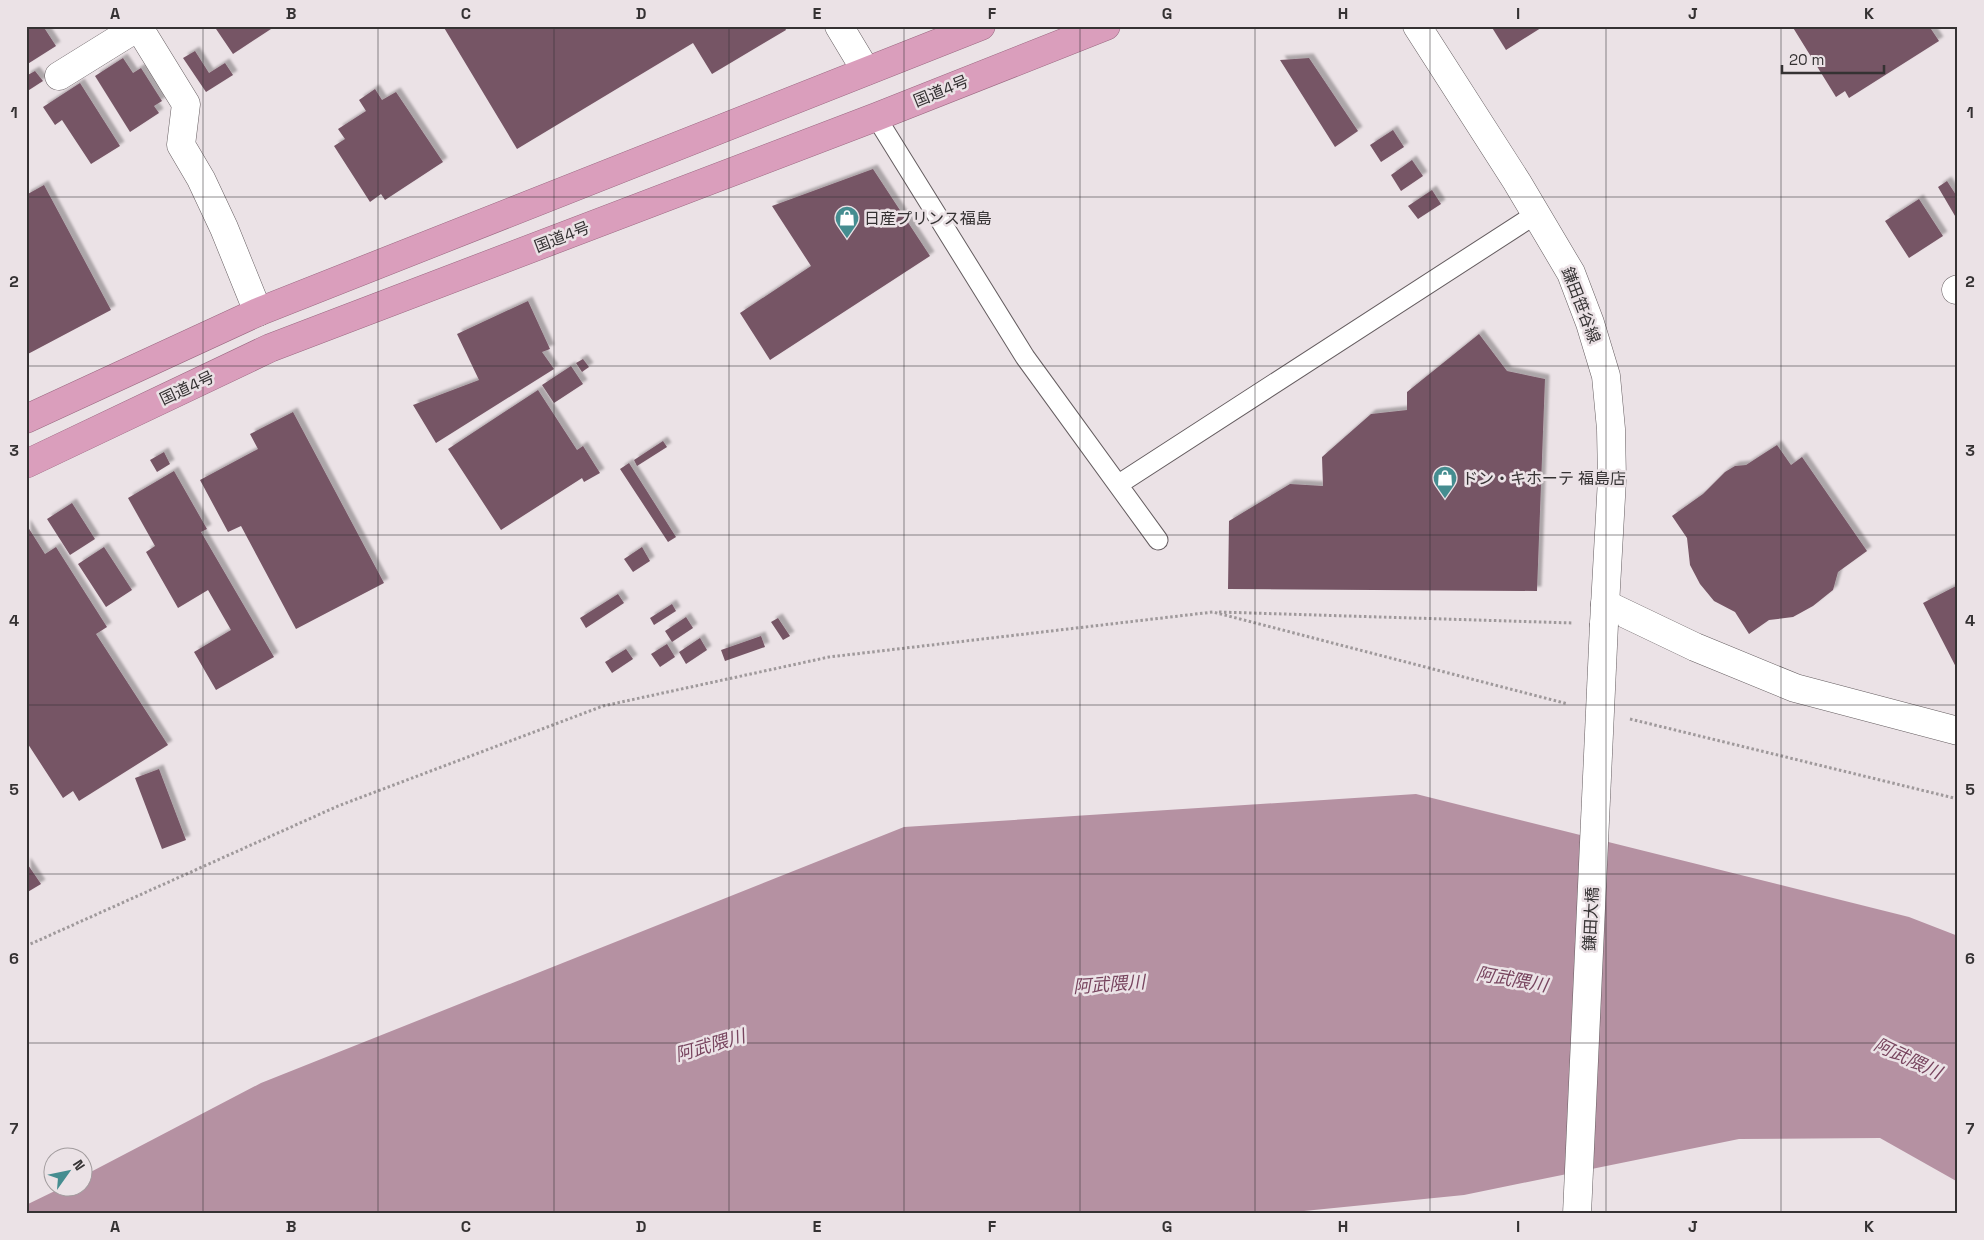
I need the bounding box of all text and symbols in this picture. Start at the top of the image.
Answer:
text: A [110,3,120,24]
text: B [286,3,296,24]
text: C [461,3,471,24]
text: D [636,3,646,24]
text: E [813,3,822,24]
text: F [988,3,997,24]
text: G [1162,3,1172,24]
text: H [1338,3,1348,24]
text: I [1516,3,1520,24]
text: J [1688,3,1698,24]
text: K [1864,3,1874,24]
scale bar [1782,42,1884,74]
text: 20 m [1789,50,1824,69]
street label: 国道4号 [910,70,972,112]
text: 1 [10,102,18,123]
text: 1 [1966,102,1974,123]
shop icon: 日産プリンス福島 [834,205,860,239]
place label: 日産プリンス福島 [864,208,992,229]
street label: 国道4号 [531,217,593,257]
street label: 鎌田笹谷線 [1557,264,1605,346]
text: 2 [9,271,19,292]
text: 2 [1965,271,1975,292]
street label: 国道4号 [156,366,218,410]
text: 3 [9,440,19,461]
text: 3 [1965,440,1975,461]
shop icon: ドン・キホーテ 福島店 [1432,465,1458,499]
place label: ドン・キホーテ 福島店 [1462,468,1626,489]
text: 4 [9,610,19,631]
text: 4 [1965,610,1975,631]
text: 5 [9,779,19,800]
text: 5 [1965,779,1975,800]
street label: 鎌田大橋 [1579,886,1603,952]
text: 6 [9,948,19,969]
text: 6 [1965,948,1975,969]
water label: 阿武隈川 [1475,961,1551,997]
water label: 阿武隈川 [1072,970,1148,998]
water label: 阿武隈川 [672,1023,750,1066]
water label: 阿武隈川 [1871,1032,1947,1084]
text: 7 [10,1118,19,1139]
text: 7 [1966,1118,1975,1139]
north arrow [42,1148,92,1198]
text: N [69,1156,89,1174]
text: A [110,1216,120,1237]
text: B [286,1216,296,1237]
text: C [461,1216,471,1237]
text: D [636,1216,646,1237]
text: E [813,1216,822,1237]
text: F [988,1216,997,1237]
text: G [1162,1216,1172,1237]
text: H [1338,1216,1348,1237]
text: I [1516,1216,1520,1237]
text: J [1688,1216,1698,1237]
text: K [1864,1216,1874,1237]

